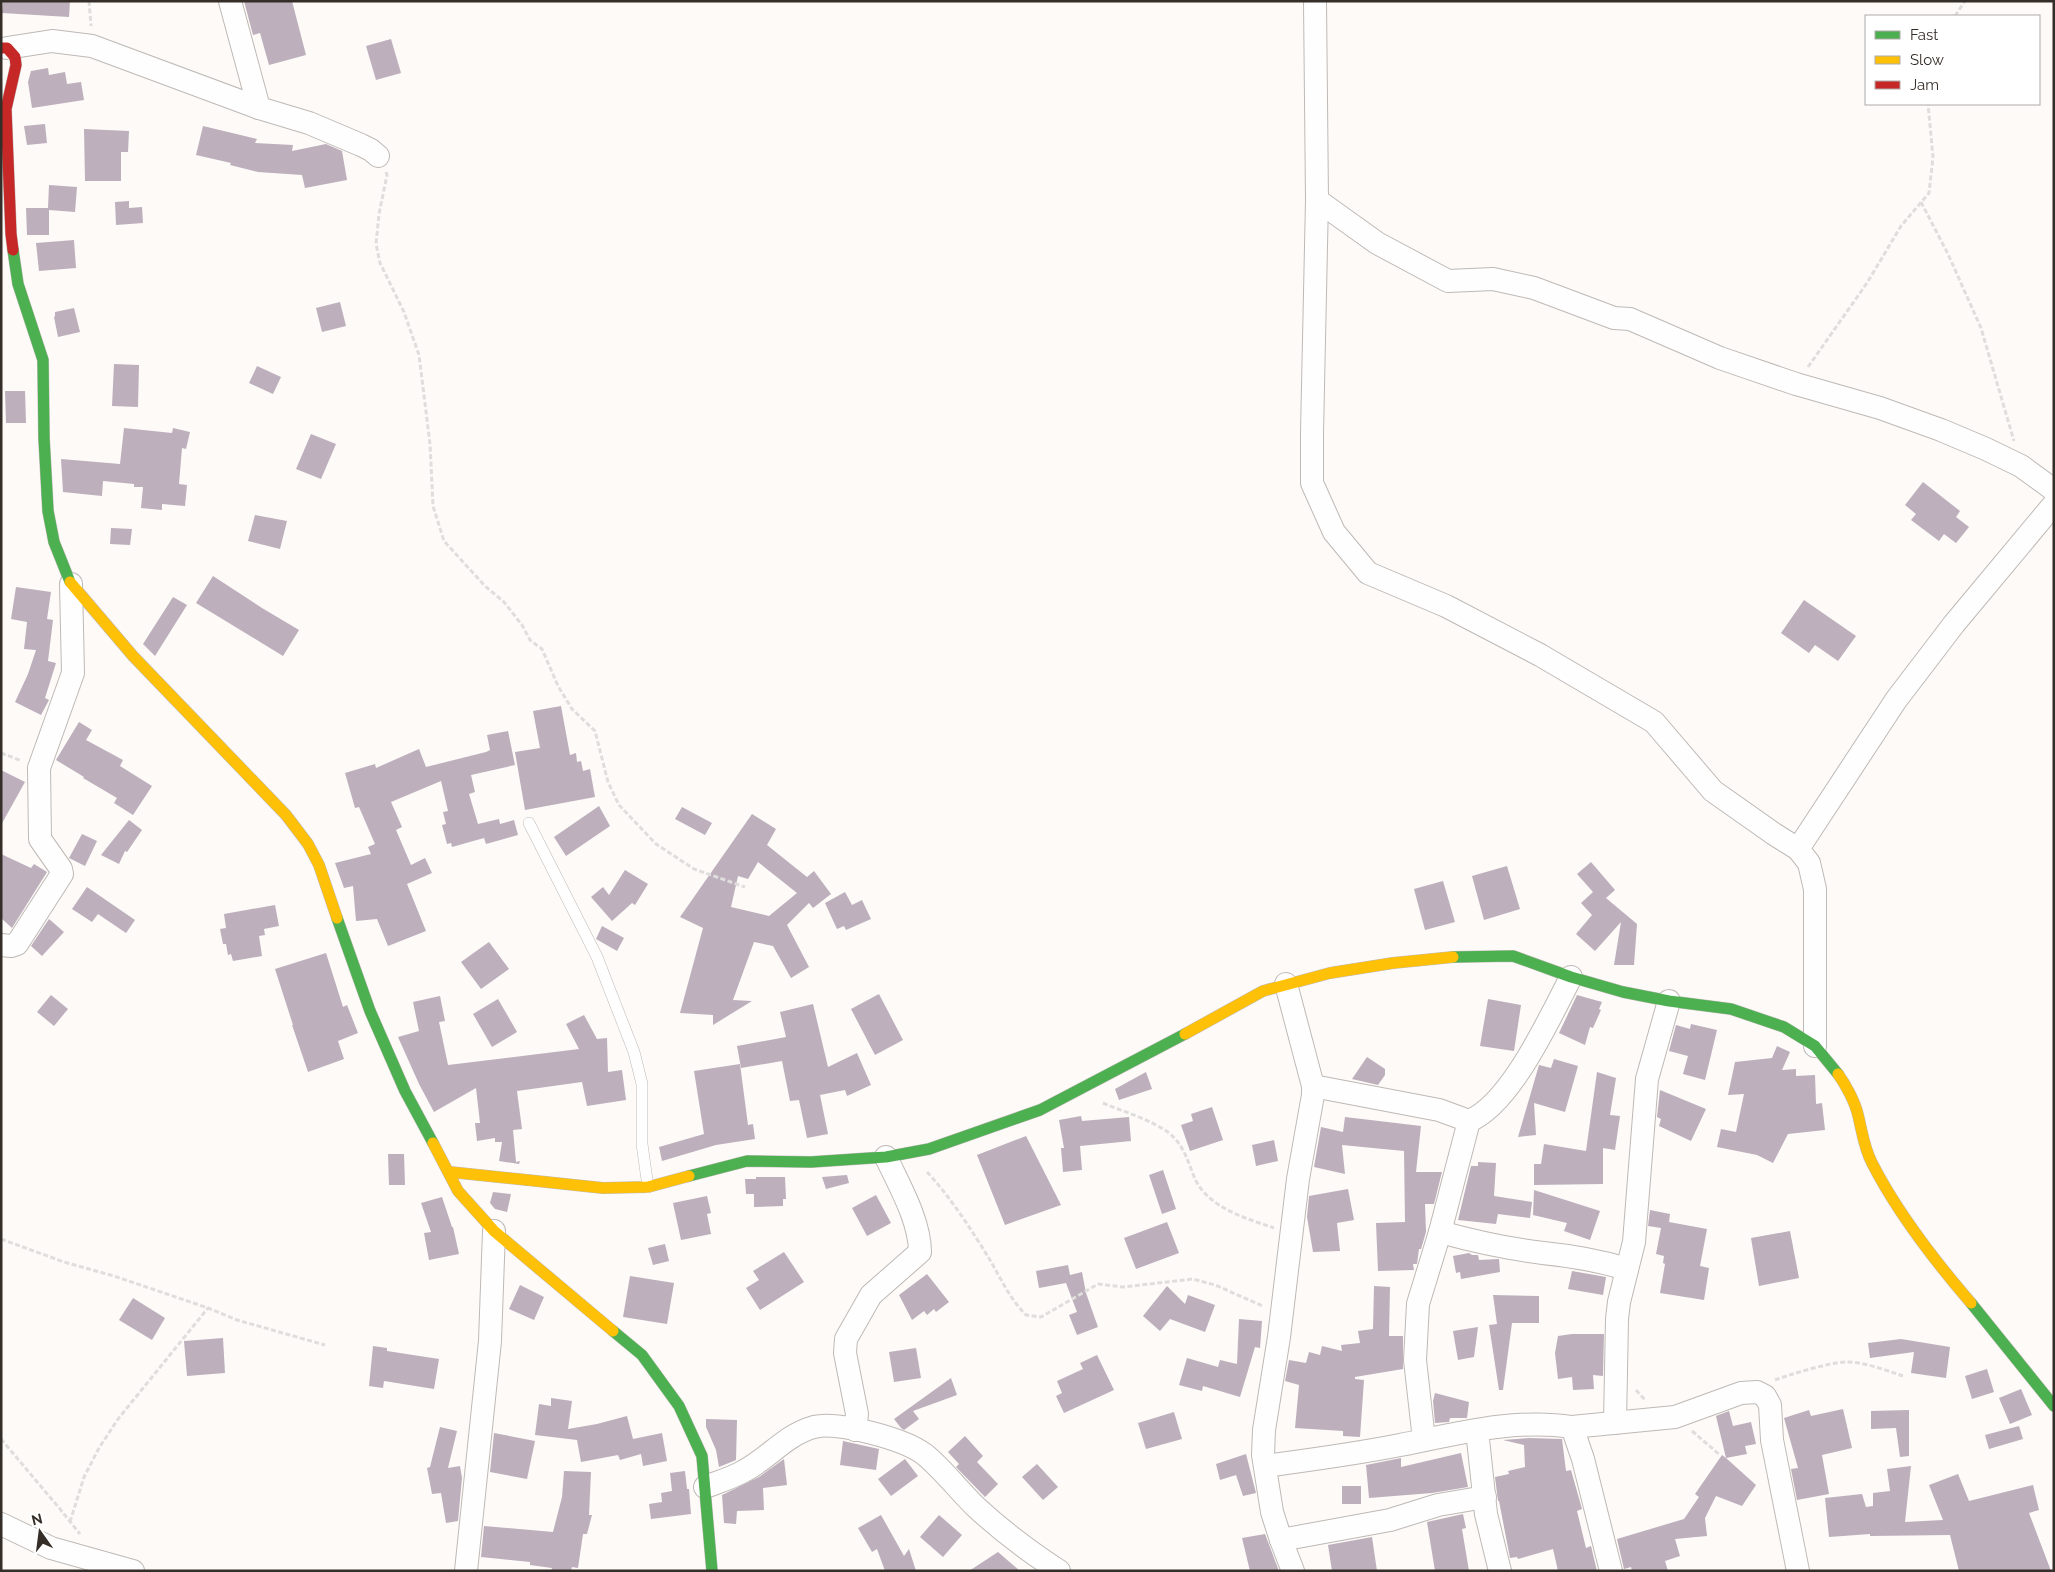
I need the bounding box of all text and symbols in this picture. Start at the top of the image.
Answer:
legend [1865,15,2040,105]
text: Fast [1910,26,1938,44]
text: Slow [1910,51,1944,69]
text: Jam [1910,76,1939,94]
north arrow [15,1507,65,1557]
text: N [30,1510,44,1528]

